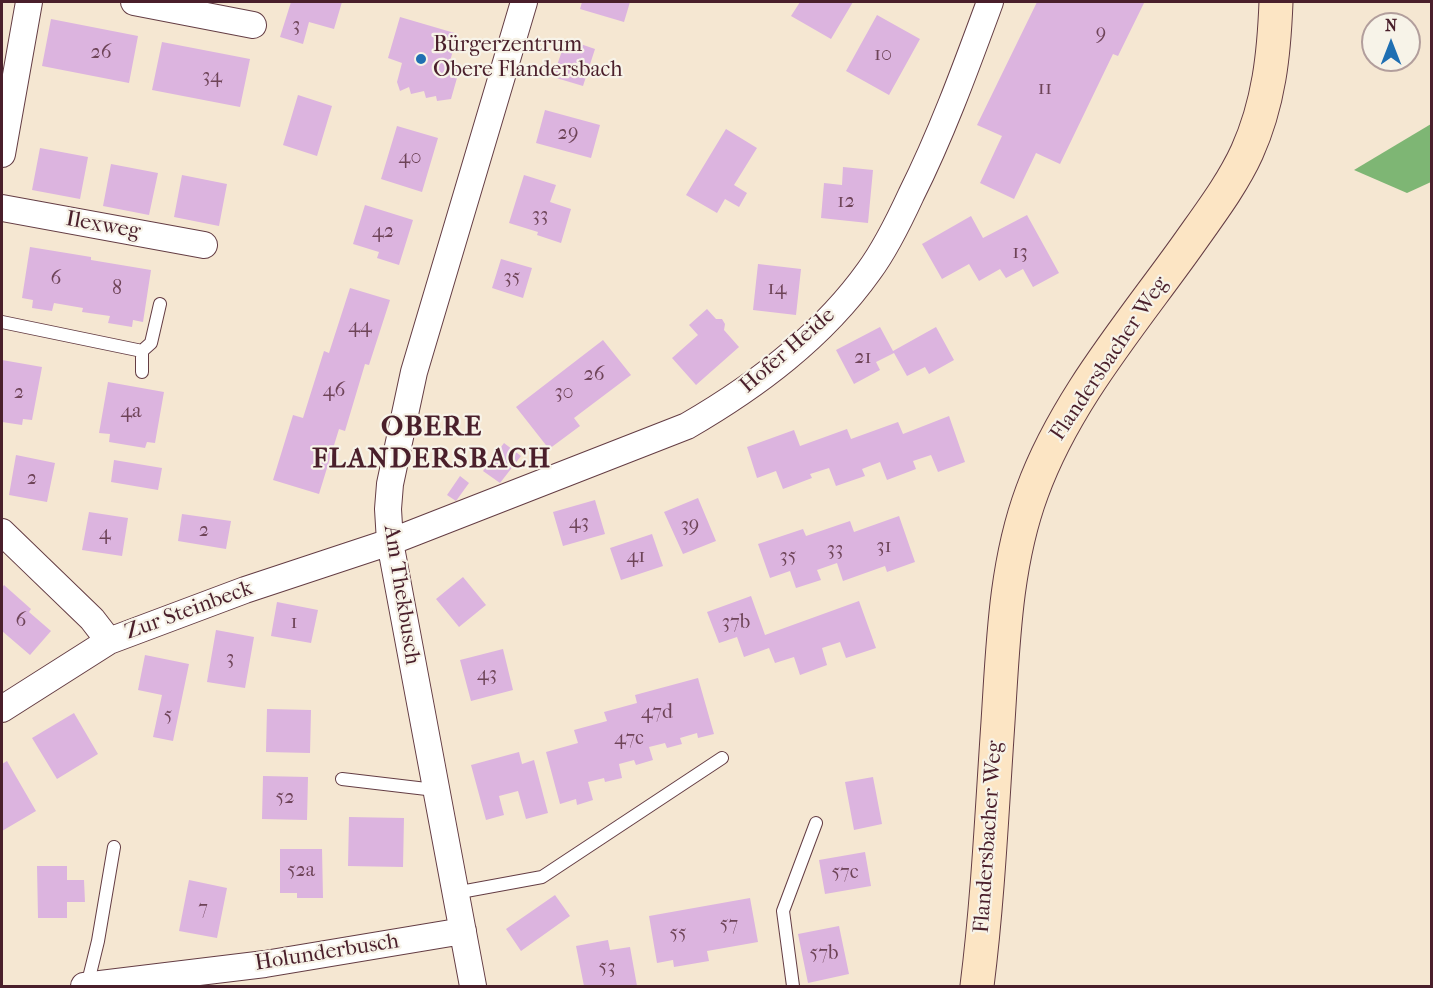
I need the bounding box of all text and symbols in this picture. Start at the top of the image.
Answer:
north arrow [1361,12,1421,72]
house number: 3 [292,14,300,38]
text: N [1385,16,1397,35]
house number: 9 [1096,22,1106,46]
place label: Bürgerzentrum Obere Flandersbach [433,33,623,84]
house number: 26 [90,41,112,65]
house number: 10 [874,43,892,67]
marker: Bürgerzentrum Obere Flandersbach [414,52,428,66]
house number: 34 [202,65,222,89]
house number: 11 [1038,77,1052,101]
house number: 29 [558,122,578,146]
house number: 40 [399,146,421,170]
house number: 12 [837,190,855,214]
house number: 33 [532,204,548,228]
street label: Ilexweg [64,206,142,246]
house number: 42 [372,220,394,244]
house number: 13 [1012,241,1028,265]
house number: 35 [504,266,520,290]
house number: 6 [51,267,61,291]
street label: Flandersbacher Weg [1045,272,1175,446]
house number: 8 [112,277,122,301]
house number: 14 [768,277,786,301]
street label: Hofer Heide [735,303,841,399]
house number: 44 [348,315,372,339]
house number: 21 [854,346,872,370]
house number: 26 [583,363,605,387]
house number: 46 [323,379,345,403]
house number: 2 [14,381,24,405]
house number: 30 [554,381,574,405]
house number: 4a [120,400,142,424]
district label: OBERE FLANDERSBACH [312,411,552,477]
house number: 2 [27,467,37,491]
house number: 43 [569,511,589,535]
house number: 39 [681,514,699,538]
house number: 2 [199,519,209,543]
house number: 4 [99,522,111,546]
street label: Am Thekbusch [377,523,425,667]
house number: 31 [876,535,892,559]
house number: 33 [827,538,843,562]
house number: 41 [627,545,645,569]
house number: 35 [780,545,796,569]
street label: Zur Steinbeck [122,576,256,646]
house number: 6 [16,609,26,633]
house number: 1 [290,611,298,635]
house number: 37b [722,611,750,635]
house number: 3 [226,647,234,671]
house number: 43 [477,663,497,687]
house number: 47d [641,701,673,725]
house number: 5 [164,704,172,728]
house number: 47c [614,727,644,751]
street label: Flandersbacher Weg [969,740,1009,934]
house number: 52 [276,786,294,810]
house number: 52a [287,859,315,883]
house number: 57c [831,861,859,885]
house number: 7 [198,897,208,921]
house number: 57 [720,913,738,937]
house number: 55 [669,922,687,946]
street label: Holunderbusch [253,929,401,977]
house number: 57b [810,942,838,966]
house number: 53 [599,956,615,980]

